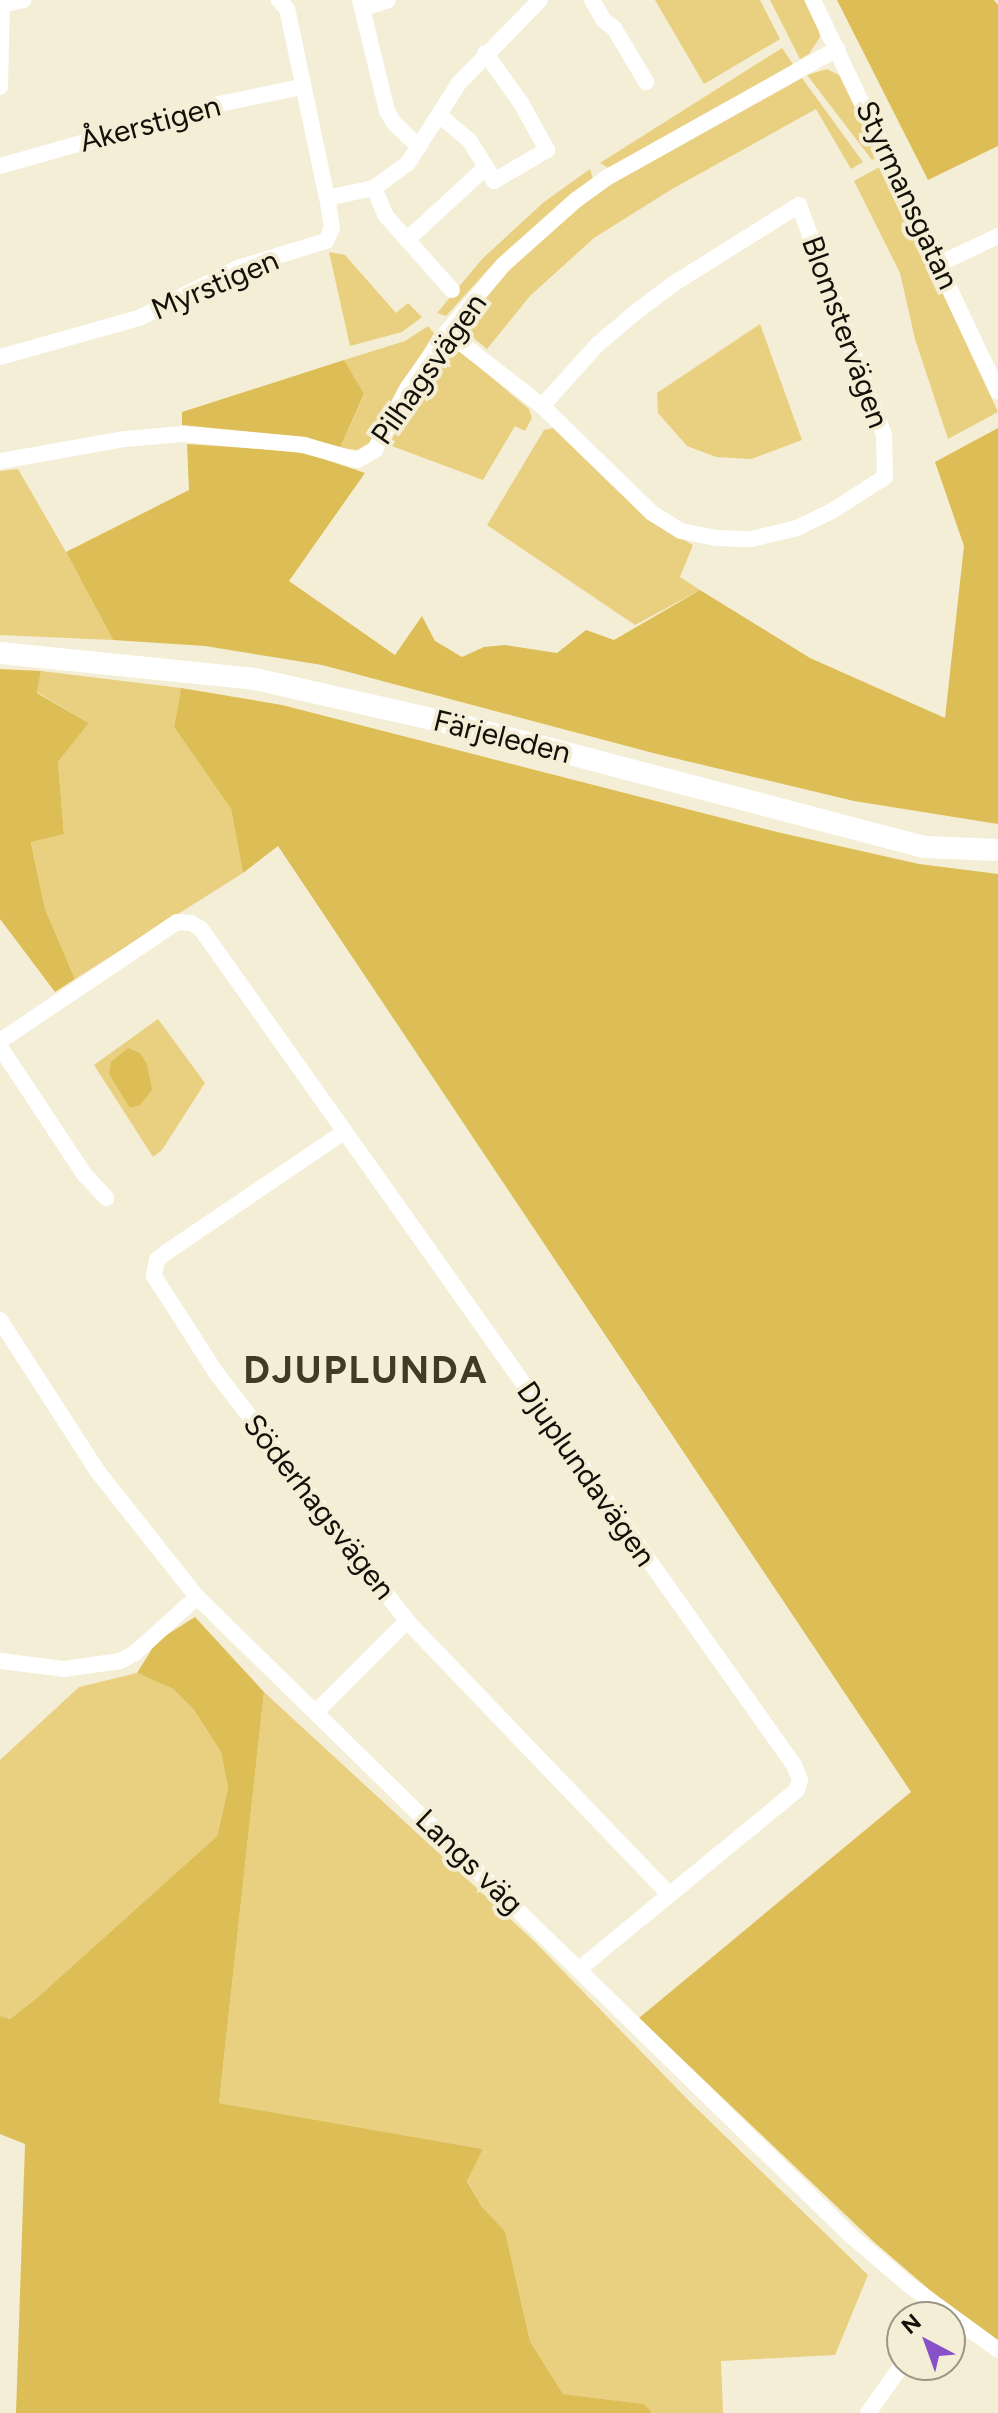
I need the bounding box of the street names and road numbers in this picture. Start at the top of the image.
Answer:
street label: Åkerstigen [76,88,224,160]
street label: Styrmansgatan [848,95,966,295]
street label: Blomstervägen [794,231,896,433]
street label: Myrstigen [146,242,284,328]
street label: Pilhagsvägen [364,287,494,451]
street label: Färjeleden [430,703,574,771]
street label: Djuplundavägen [509,1375,663,1573]
street label: Söderhagsvägen [236,1407,402,1607]
street label: Langs väg [408,1802,530,1922]

